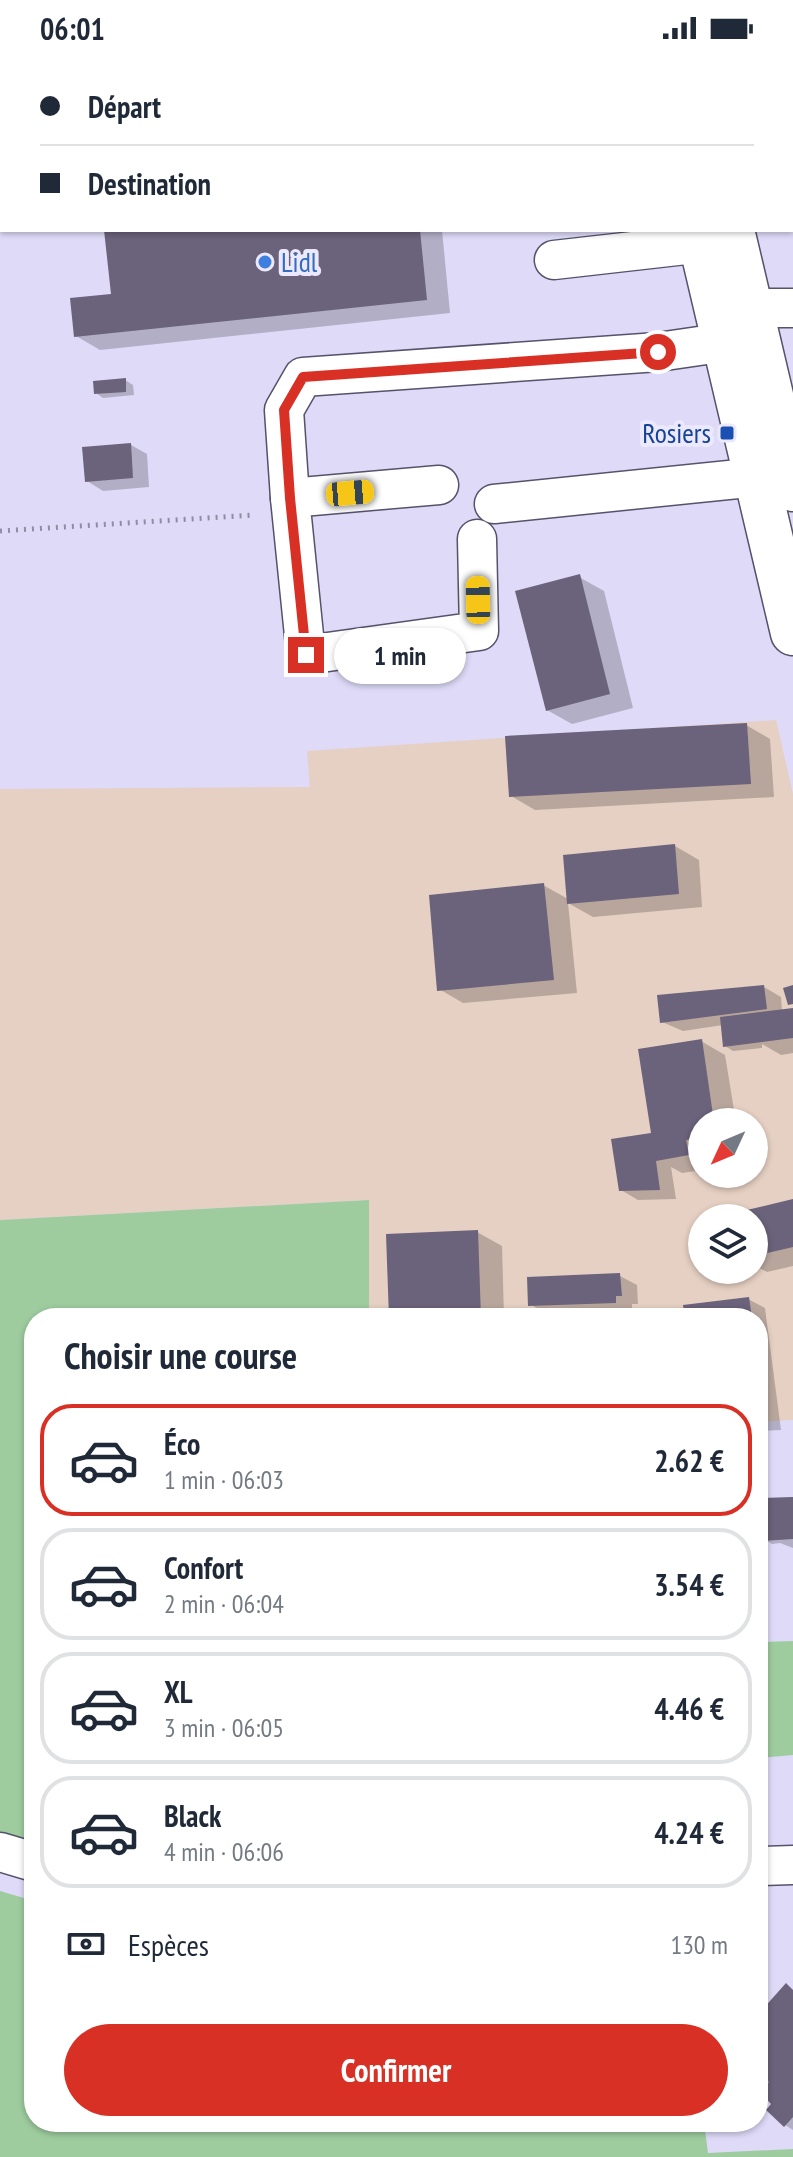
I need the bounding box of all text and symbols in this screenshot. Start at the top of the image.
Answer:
text: 06:01 [40,9,105,48]
text: Départ [88,87,161,126]
text: Destination [88,164,211,203]
place label: Lidl [281,243,318,280]
marker: Lidl [256,253,274,271]
route start [640,334,676,370]
place label: Rosiers [642,414,711,451]
marker: Rosiers [718,424,736,442]
car [325,479,375,507]
car [466,576,490,624]
callout: 1 min [334,627,466,683]
route end [288,637,324,673]
text: 1 min [374,639,426,672]
north arrow [688,1108,768,1188]
map controls [688,1108,768,1284]
button: layers [688,1204,768,1284]
text: Choisir une course [64,1332,297,1379]
icon: car [68,1424,140,1496]
text: Éco [164,1424,200,1463]
text: 2.62 € [654,1441,724,1480]
text: 1 min · 06:03 [164,1463,284,1496]
icon: car [68,1548,140,1620]
text: Confort [164,1548,243,1587]
text: 3.54 € [654,1565,724,1604]
text: 2 min · 06:04 [164,1587,284,1620]
icon: car [68,1672,140,1744]
text: XL [164,1672,193,1711]
text: 4.46 € [654,1689,724,1728]
text: 3 min · 06:05 [164,1711,284,1744]
icon: car [68,1796,140,1868]
text: Black [164,1796,221,1835]
text: 4.24 € [654,1813,724,1852]
text: 4 min · 06:06 [164,1835,284,1868]
icon: cash [64,1922,108,1966]
text: Espèces [128,1925,209,1964]
text: 130 m [670,1928,728,1961]
button: Confirmer [64,2024,728,2116]

